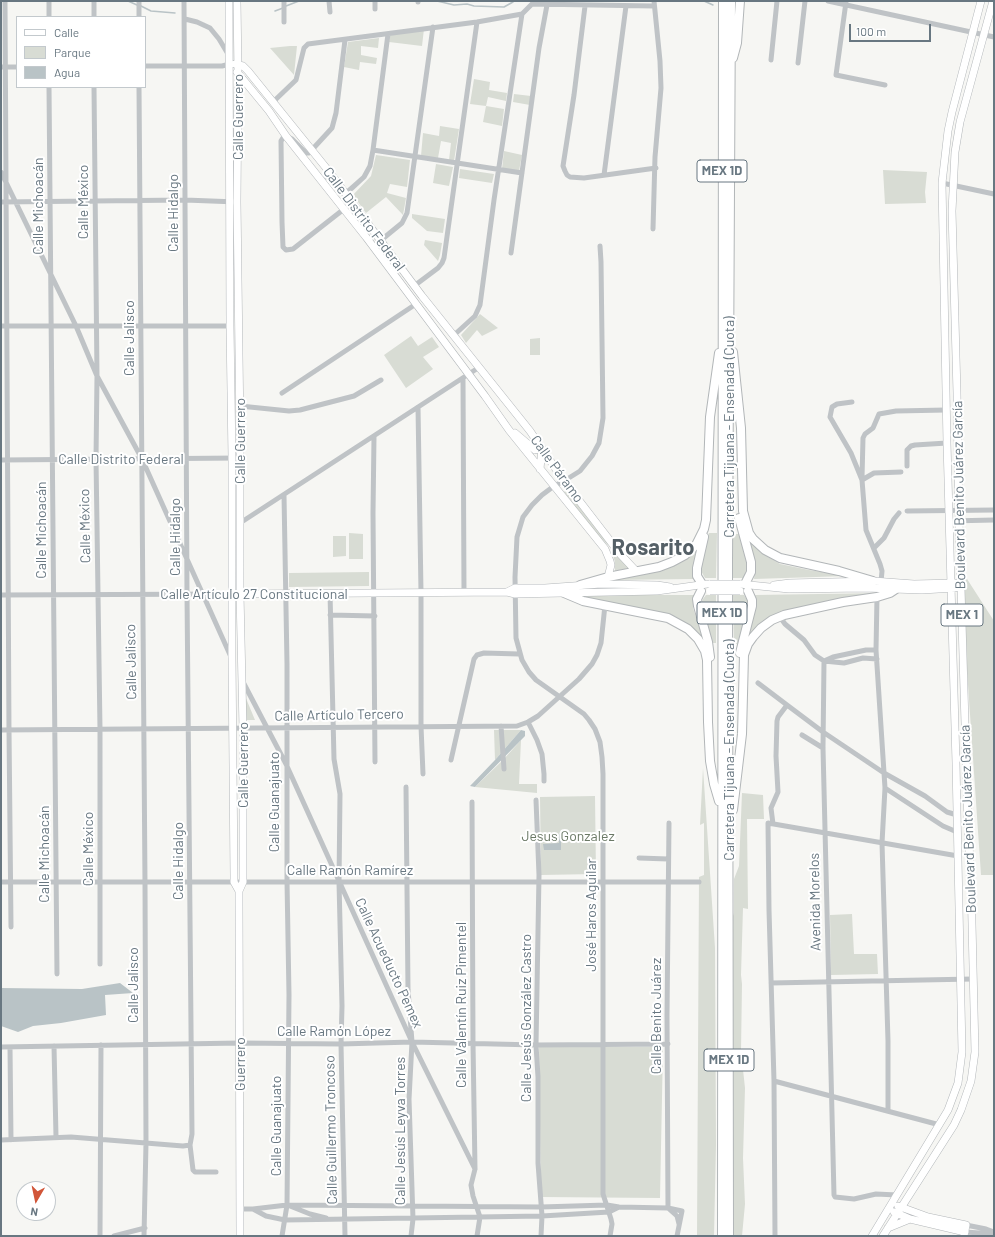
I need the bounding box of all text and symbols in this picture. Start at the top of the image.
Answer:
legend [16,16,146,88]
scale bar [851,16,933,42]
text: 100 m [856,24,886,38]
text: Calle [54,25,79,39]
text: Parque [54,45,91,59]
text: Agua [54,65,80,79]
street label: Calle Guerrero [230,74,246,160]
street label: Calle Michoacán [30,157,46,255]
road number: MEX 1D [697,160,747,182]
street label: Calle Distrito Federal [319,164,409,274]
street label: Calle México [75,165,91,239]
street label: Calle Hidalgo [165,174,181,252]
street label: Calle Jalisco [121,300,137,376]
street label: Carretera Tijuana - Ensenada (Cuota) [721,316,737,538]
street label: Calle Guerrero [232,398,248,484]
street label: Boulevard Benito Juárez García [949,401,969,589]
street label: Calle Páramo [527,432,587,506]
street label: Calle Distrito Federal [58,451,184,467]
street label: Calle Michoacán [33,481,49,579]
street label: Calle México [76,489,94,563]
street label: Calle Hidalgo [167,498,183,576]
district label: Rosarito [612,535,694,561]
street label: Calle Artículo 27 Constitucional [160,586,348,602]
road number: MEX 1D [697,602,747,624]
road number: MEX 1 [941,604,983,626]
street label: Calle Jalisco [122,624,140,700]
street label: Carretera Tijuana - Ensenada (Cuota) [721,639,737,861]
street label: Calle Artículo Tercero [274,705,404,725]
street label: Calle Guerrero [235,722,251,808]
street label: Boulevard Benito Juárez García [956,725,980,913]
street label: Calle Guanajuato [266,752,282,852]
street label: Calle Michoacán [36,805,52,903]
street label: Calle México [80,812,96,886]
street label: Calle Hidalgo [170,822,186,900]
park label: Jesus Gonzalez [521,828,615,844]
street label: Avenida Morelos [806,853,824,951]
street label: José Haros Aguilar [583,858,599,972]
street label: Calle Ramón Ramírez [287,862,413,878]
street label: Calle Acueducto Pemex [351,895,427,1031]
street label: Calle Valentín Ruiz Pimentel [453,922,469,1088]
street label: Calle Jesús González Castro [518,934,534,1102]
street label: Calle Jalisco [125,947,141,1023]
street label: Calle Benito Juárez [648,958,664,1074]
street label: Calle Ramón López [277,1023,391,1039]
street label: Guerrero [232,1037,248,1091]
road number: MEX 1D [704,1049,754,1071]
street label: Calle Guillermo Troncoso [321,1055,341,1205]
street label: Calle Jesús Leyva Torres [392,1057,408,1205]
street label: Calle Guanajuato [268,1076,284,1176]
north arrow [16,1181,56,1221]
text: N [30,1205,39,1219]

